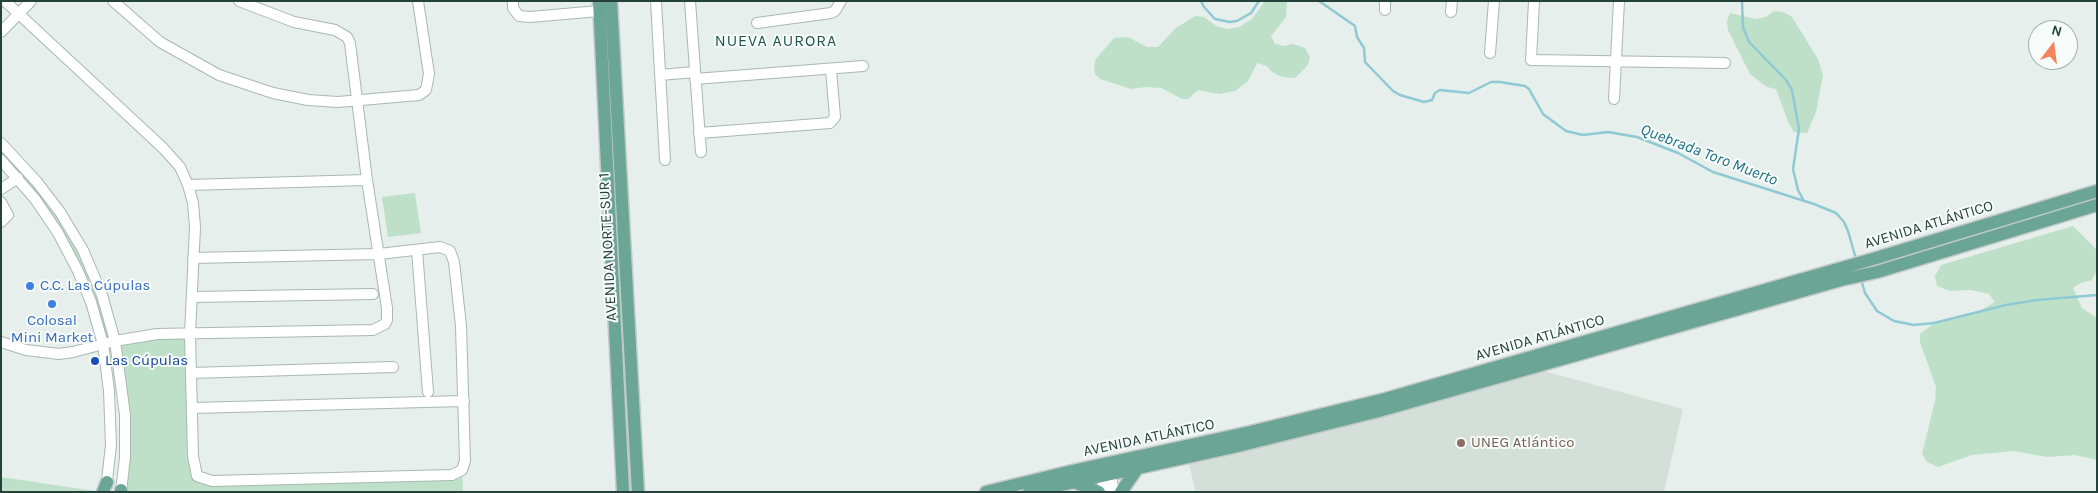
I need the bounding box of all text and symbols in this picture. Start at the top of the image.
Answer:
north arrow [2028,20,2078,70]
text: N [2050,21,2064,41]
district label: NUEVA AURORA [713,31,839,51]
water label: Quebrada Toro Muerto [1638,120,1780,190]
street label: AVENIDA NORTE-SUR 1 [595,172,621,322]
street label: AVENIDA ATLÁNTICO [1862,197,1996,253]
place label: C.C. Las Cúpulas [40,277,150,295]
marker: C.C. Las Cúpulas [24,280,36,292]
marker: Colosal Mini Market [46,298,58,310]
street label: AVENIDA ATLÁNTICO [1473,311,1607,365]
place label: Colosal Mini Market [11,312,93,347]
place label: Las Cúpulas [105,352,188,370]
marker: Las Cúpulas [89,355,101,367]
street label: AVENIDA ATLÁNTICO [1082,415,1216,461]
place label: UNEG Atlántico [1471,434,1575,452]
marker: UNEG Atlántico [1455,437,1467,449]

